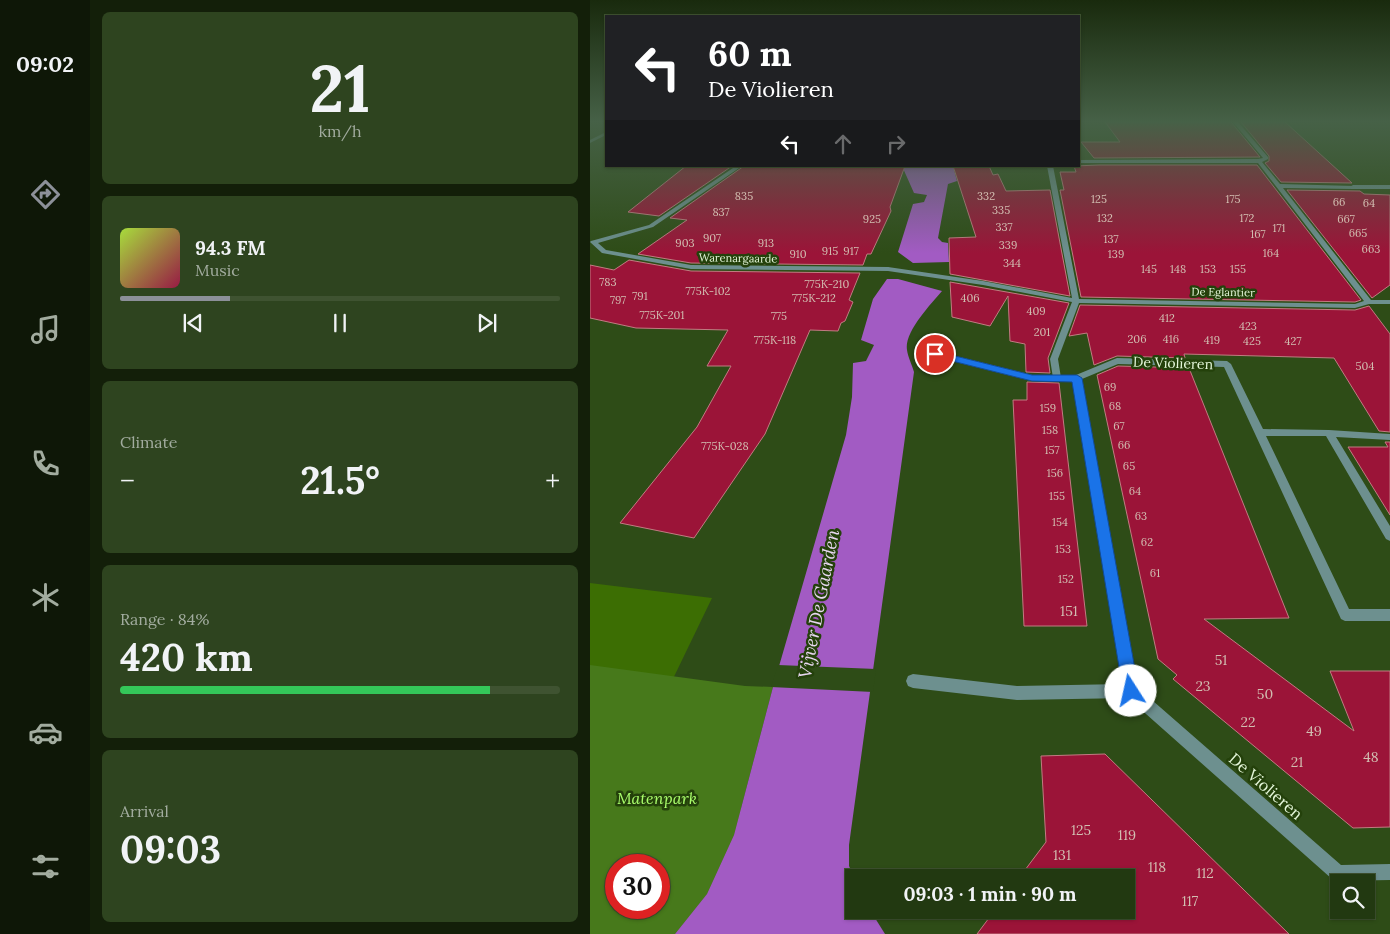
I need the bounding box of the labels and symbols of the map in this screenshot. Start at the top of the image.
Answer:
house number: 835 [735,189,753,203]
house number: 332 [977,189,995,203]
house number: 125 [1091,192,1107,206]
house number: 175 [1225,192,1241,206]
house number: 66 [1333,195,1345,209]
house number: 64 [1363,196,1375,210]
house number: 335 [992,203,1010,217]
house number: 837 [712,205,730,219]
house number: 132 [1097,211,1113,225]
house number: 172 [1240,211,1255,225]
house number: 925 [863,212,881,226]
house number: 667 [1337,212,1355,226]
house number: 337 [995,220,1013,234]
house number: 171 [1272,221,1286,235]
house number: 665 [1349,226,1367,240]
house number: 167 [1250,227,1266,241]
house number: 907 [703,231,721,245]
house number: 137 [1104,232,1118,246]
house number: 903 [675,236,695,250]
house number: 913 [758,236,774,250]
house number: 339 [999,238,1017,252]
house number: 663 [1362,242,1380,256]
house number: 915 [822,244,838,258]
house number: 917 [843,244,859,258]
house number: 164 [1263,246,1279,260]
house number: 910 [789,247,807,261]
house number: 139 [1108,247,1124,261]
street label: Warenargaarde [699,250,777,266]
house number: 344 [1003,256,1021,270]
house number: 145 [1141,262,1157,276]
house number: 148 [1170,262,1186,276]
house number: 153 [1200,262,1216,276]
house number: 155 [1230,262,1246,276]
house number: 783 [599,275,617,289]
house number: 775K-210 [805,277,850,291]
house number: 775K-102 [686,284,731,298]
street label: De Eglantier [1191,284,1255,300]
house number: 791 [632,289,648,303]
house number: 775K-212 [792,291,836,305]
house number: 406 [960,291,980,305]
house number: 797 [610,293,626,307]
house number: 409 [1026,304,1046,318]
house number: 775K-201 [640,308,684,322]
house number: 775 [771,309,787,323]
house number: 412 [1159,311,1175,325]
house number: 423 [1239,319,1257,333]
house number: 201 [1034,325,1050,339]
house number: 206 [1127,332,1147,346]
house number: 416 [1163,332,1179,346]
house number: 775K-118 [754,333,796,347]
pin [914,333,956,375]
house number: 419 [1204,333,1220,347]
house number: 425 [1243,334,1261,348]
house number: 427 [1285,334,1301,348]
street label: De Violieren [1133,353,1214,373]
house number: 504 [1356,359,1374,373]
house number: 69 [1104,380,1116,394]
house number: 68 [1109,399,1121,413]
house number: 159 [1040,401,1056,415]
house number: 67 [1113,419,1125,433]
house number: 158 [1042,423,1058,437]
house number: 66 [1118,438,1130,452]
house number: 775K-028 [701,439,749,453]
house number: 157 [1044,443,1060,457]
house number: 65 [1123,459,1135,473]
house number: 156 [1047,466,1063,480]
house number: 64 [1129,484,1141,498]
house number: 155 [1049,489,1065,503]
house number: 63 [1135,509,1147,523]
house number: 154 [1052,515,1068,529]
water label: Vijver De Gaarden [793,527,844,680]
house number: 62 [1141,535,1153,549]
house number: 153 [1055,542,1071,556]
house number: 61 [1150,566,1160,580]
house number: 152 [1058,572,1074,586]
house number: 151 [1060,602,1078,620]
house number: 51 [1215,651,1227,669]
position arrow [1104,664,1156,716]
house number: 23 [1195,677,1211,695]
house number: 50 [1257,685,1273,703]
house number: 22 [1240,713,1256,731]
house number: 49 [1306,722,1322,740]
street label: De Violieren [1225,748,1307,824]
house number: 48 [1363,748,1379,766]
house number: 21 [1291,753,1303,771]
park label: Matenpark [617,788,697,808]
house number: 125 [1071,821,1091,839]
house number: 119 [1118,826,1136,844]
house number: 131 [1053,846,1071,864]
speed limit sign: 30 [605,854,670,919]
house number: 118 [1148,858,1166,876]
house number: 112 [1196,864,1214,882]
house number: 117 [1182,892,1199,910]

